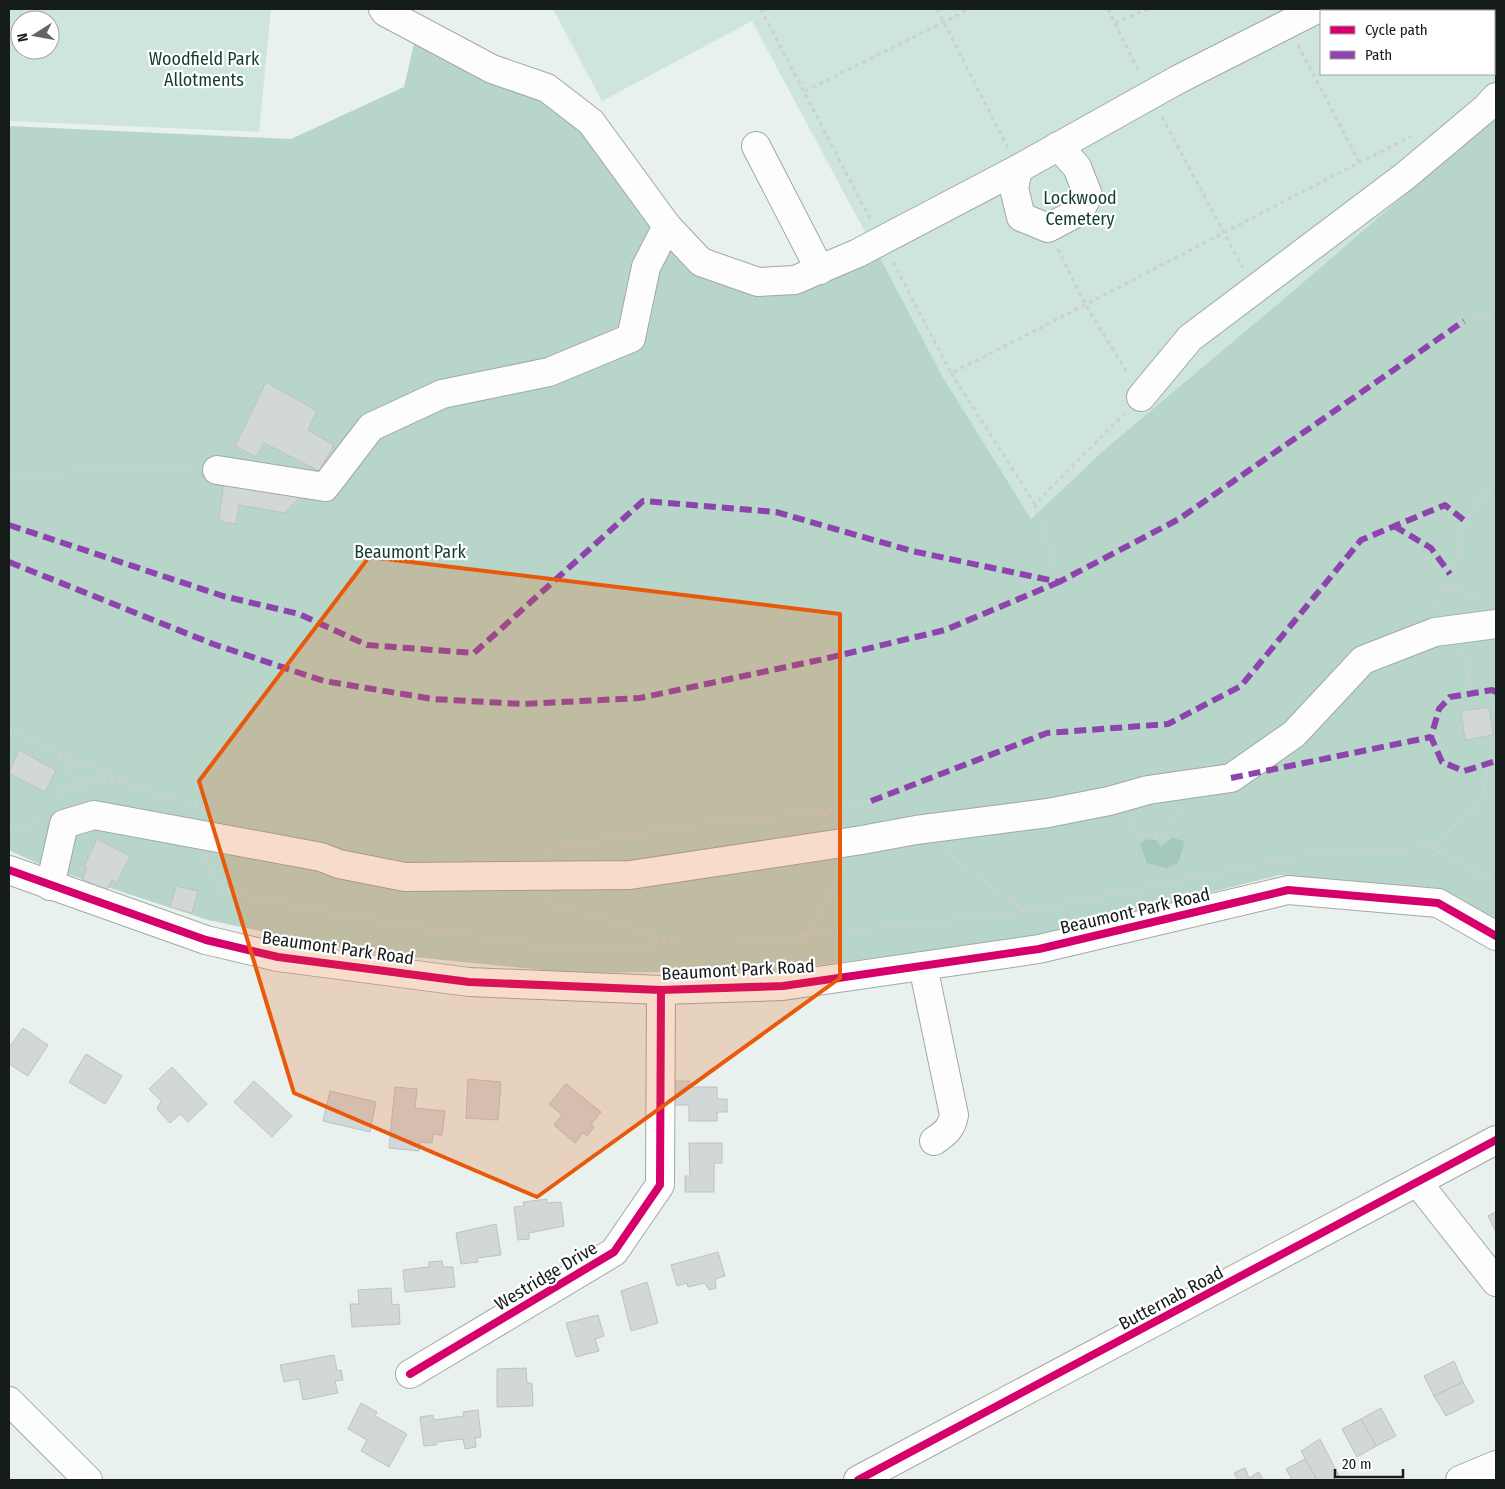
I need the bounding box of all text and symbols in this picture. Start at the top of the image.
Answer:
north arrow [10,10,60,60]
legend [1320,10,1495,75]
text: Cycle path [1365,21,1428,39]
text: N [14,32,32,43]
text: Path [1365,46,1392,64]
park label: Woodfield Park Allotments [149,48,260,91]
park label: Lockwood Cemetery [1043,187,1117,230]
park label: Beaumont Park [354,541,466,563]
street label: Beaumont Park Road [1058,883,1212,939]
street label: Beaumont Park Road [261,926,415,970]
street label: Beaumont Park Road [661,955,815,985]
street label: Westridge Drive [491,1237,601,1315]
street label: Butternab Road [1115,1261,1227,1335]
scale bar [1335,1446,1402,1478]
text: 20 m [1342,1455,1372,1473]

